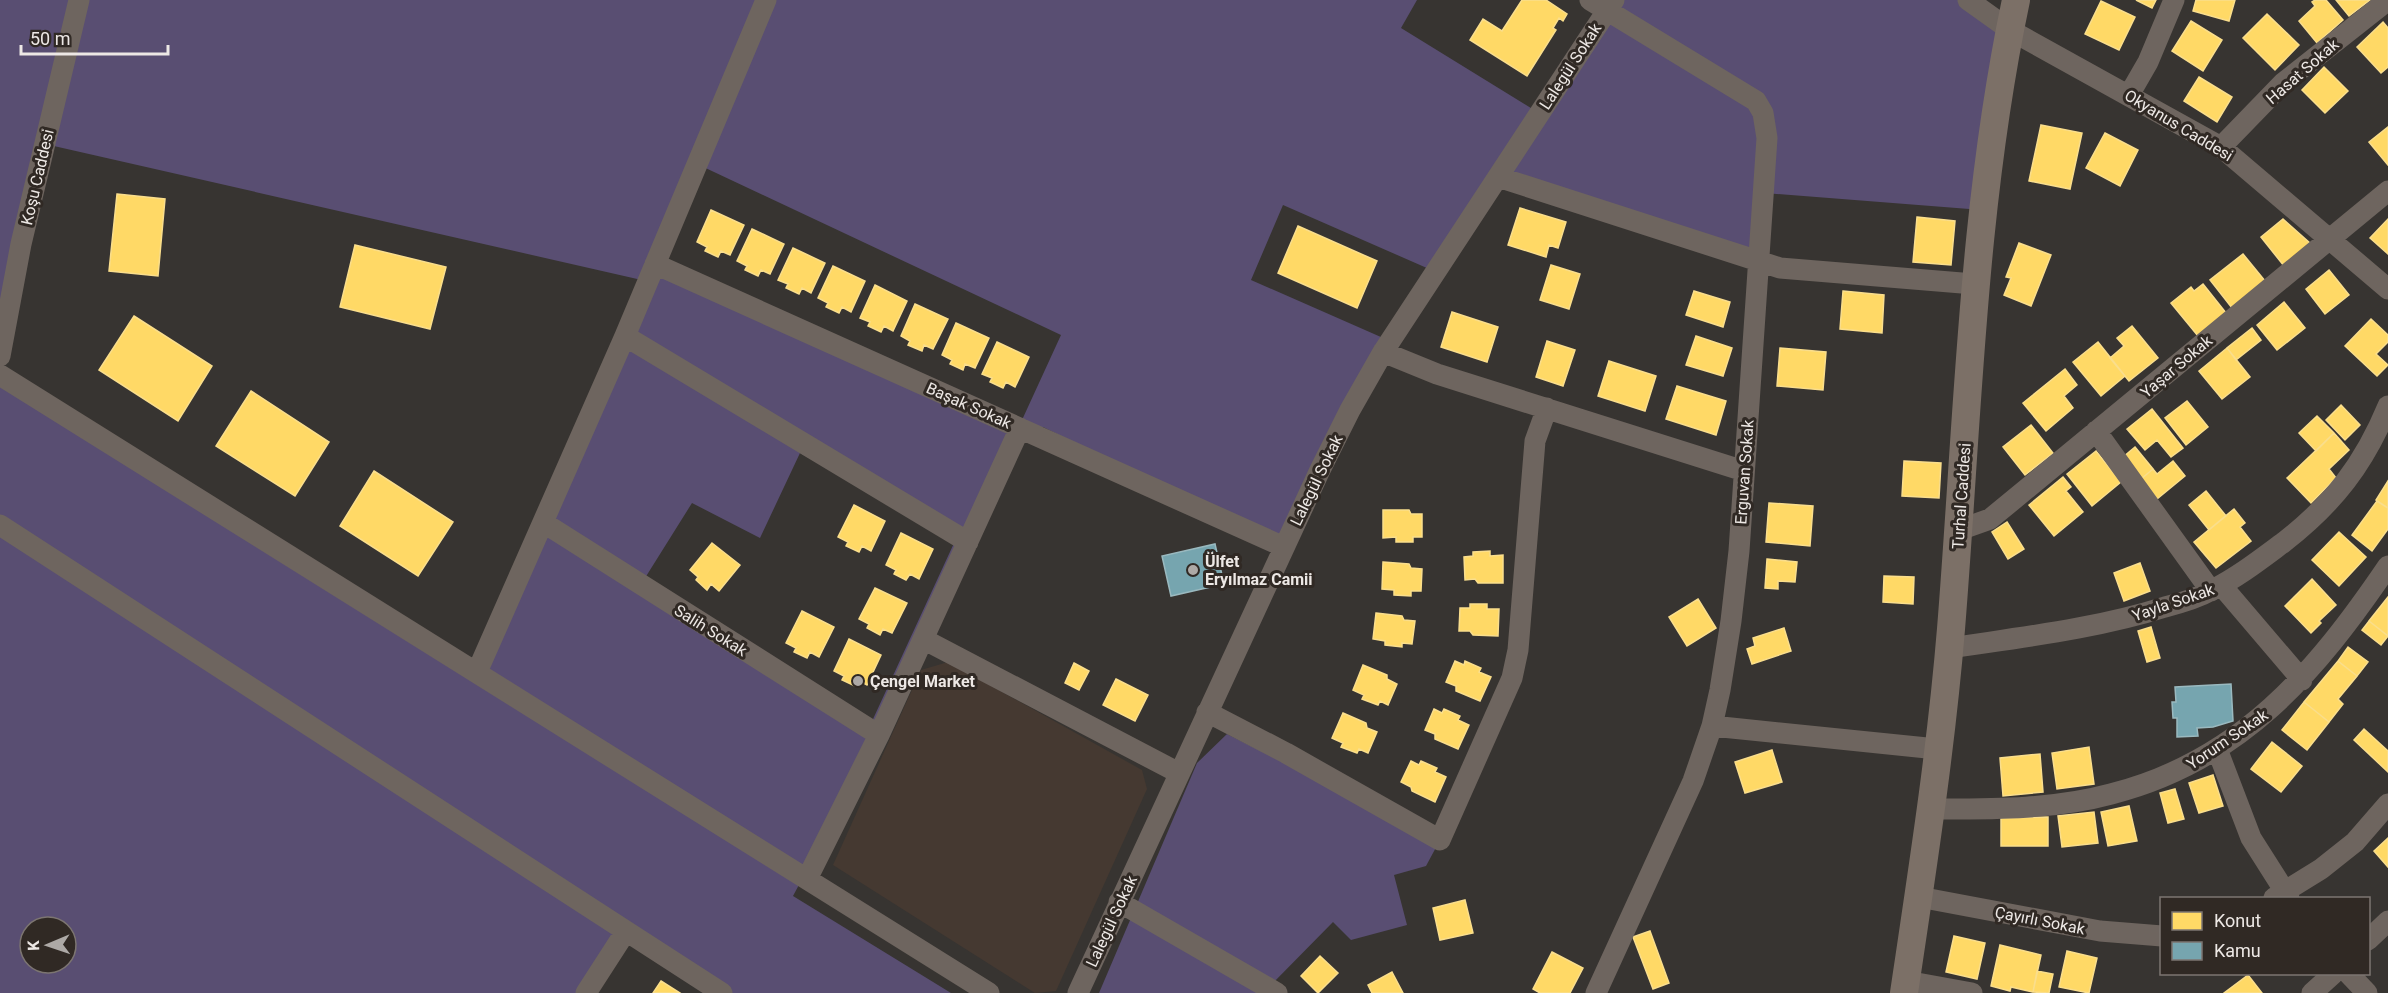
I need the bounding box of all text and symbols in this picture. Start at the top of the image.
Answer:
scale bar [21,18,168,56]
street label: Lalegül Sokak [1536,19,1606,113]
text: 50 m [30,28,70,49]
street label: Hasat Sokak [2262,34,2343,108]
street label: Okyanus Caddesi [2121,86,2236,165]
street label: Koşu Caddesi [17,127,58,227]
street label: Yaşar Sokak [2137,330,2217,402]
street label: Başak Sokak [923,378,1015,433]
street label: Erguvan Sokak [1731,418,1758,525]
street label: Lalegül Sokak [1286,431,1347,529]
street label: Turhal Caddesi [1948,442,1975,550]
place label: Ülfet Eryılmaz Camii [1205,552,1313,589]
marker: Ülfet Eryılmaz Camii [1186,563,1200,577]
street label: Yayla Sokak [2130,579,2217,625]
street label: Salih Sokak [671,601,751,661]
place label: Çengel Market [870,672,976,691]
marker: Çengel Market [851,674,865,688]
street label: Yorum Sokak [2183,705,2272,774]
street label: Lalegül Sokak [1082,872,1141,970]
legend [2160,897,2370,975]
street label: Çayırlı Sokak [1993,902,2087,939]
text: Konut [2214,910,2261,931]
north arrow [18,915,78,975]
text: K [24,939,43,951]
text: Kamu [2214,940,2261,961]

